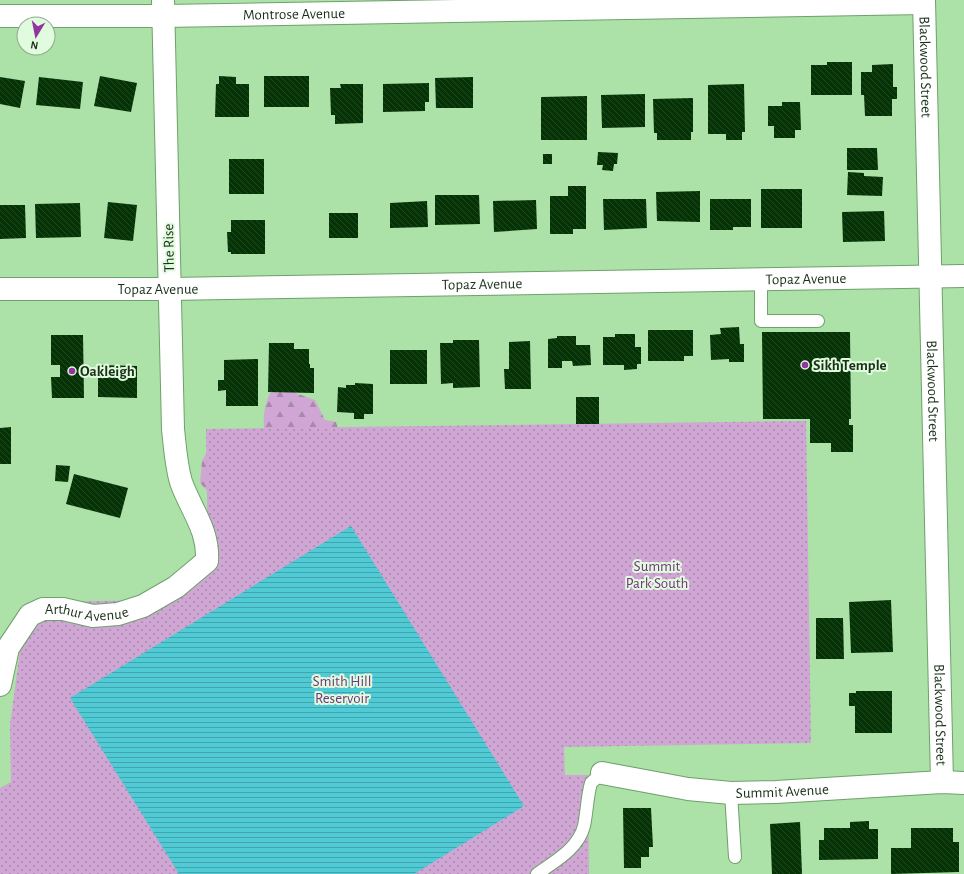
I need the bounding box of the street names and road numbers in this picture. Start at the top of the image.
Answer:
street label: Montrose Avenue [243,5,345,22]
street label: Blackwood Street [917,16,934,118]
street label: The Rise [161,223,177,273]
street label: Topaz Avenue [765,270,846,287]
street label: Topaz Avenue [441,276,523,292]
street label: Topaz Avenue [118,281,199,297]
street label: Blackwood Street [924,340,942,442]
street label: Arthur Avenue [45,602,130,624]
street label: Blackwood Street [932,664,949,766]
street label: Summit Avenue [736,781,829,800]

